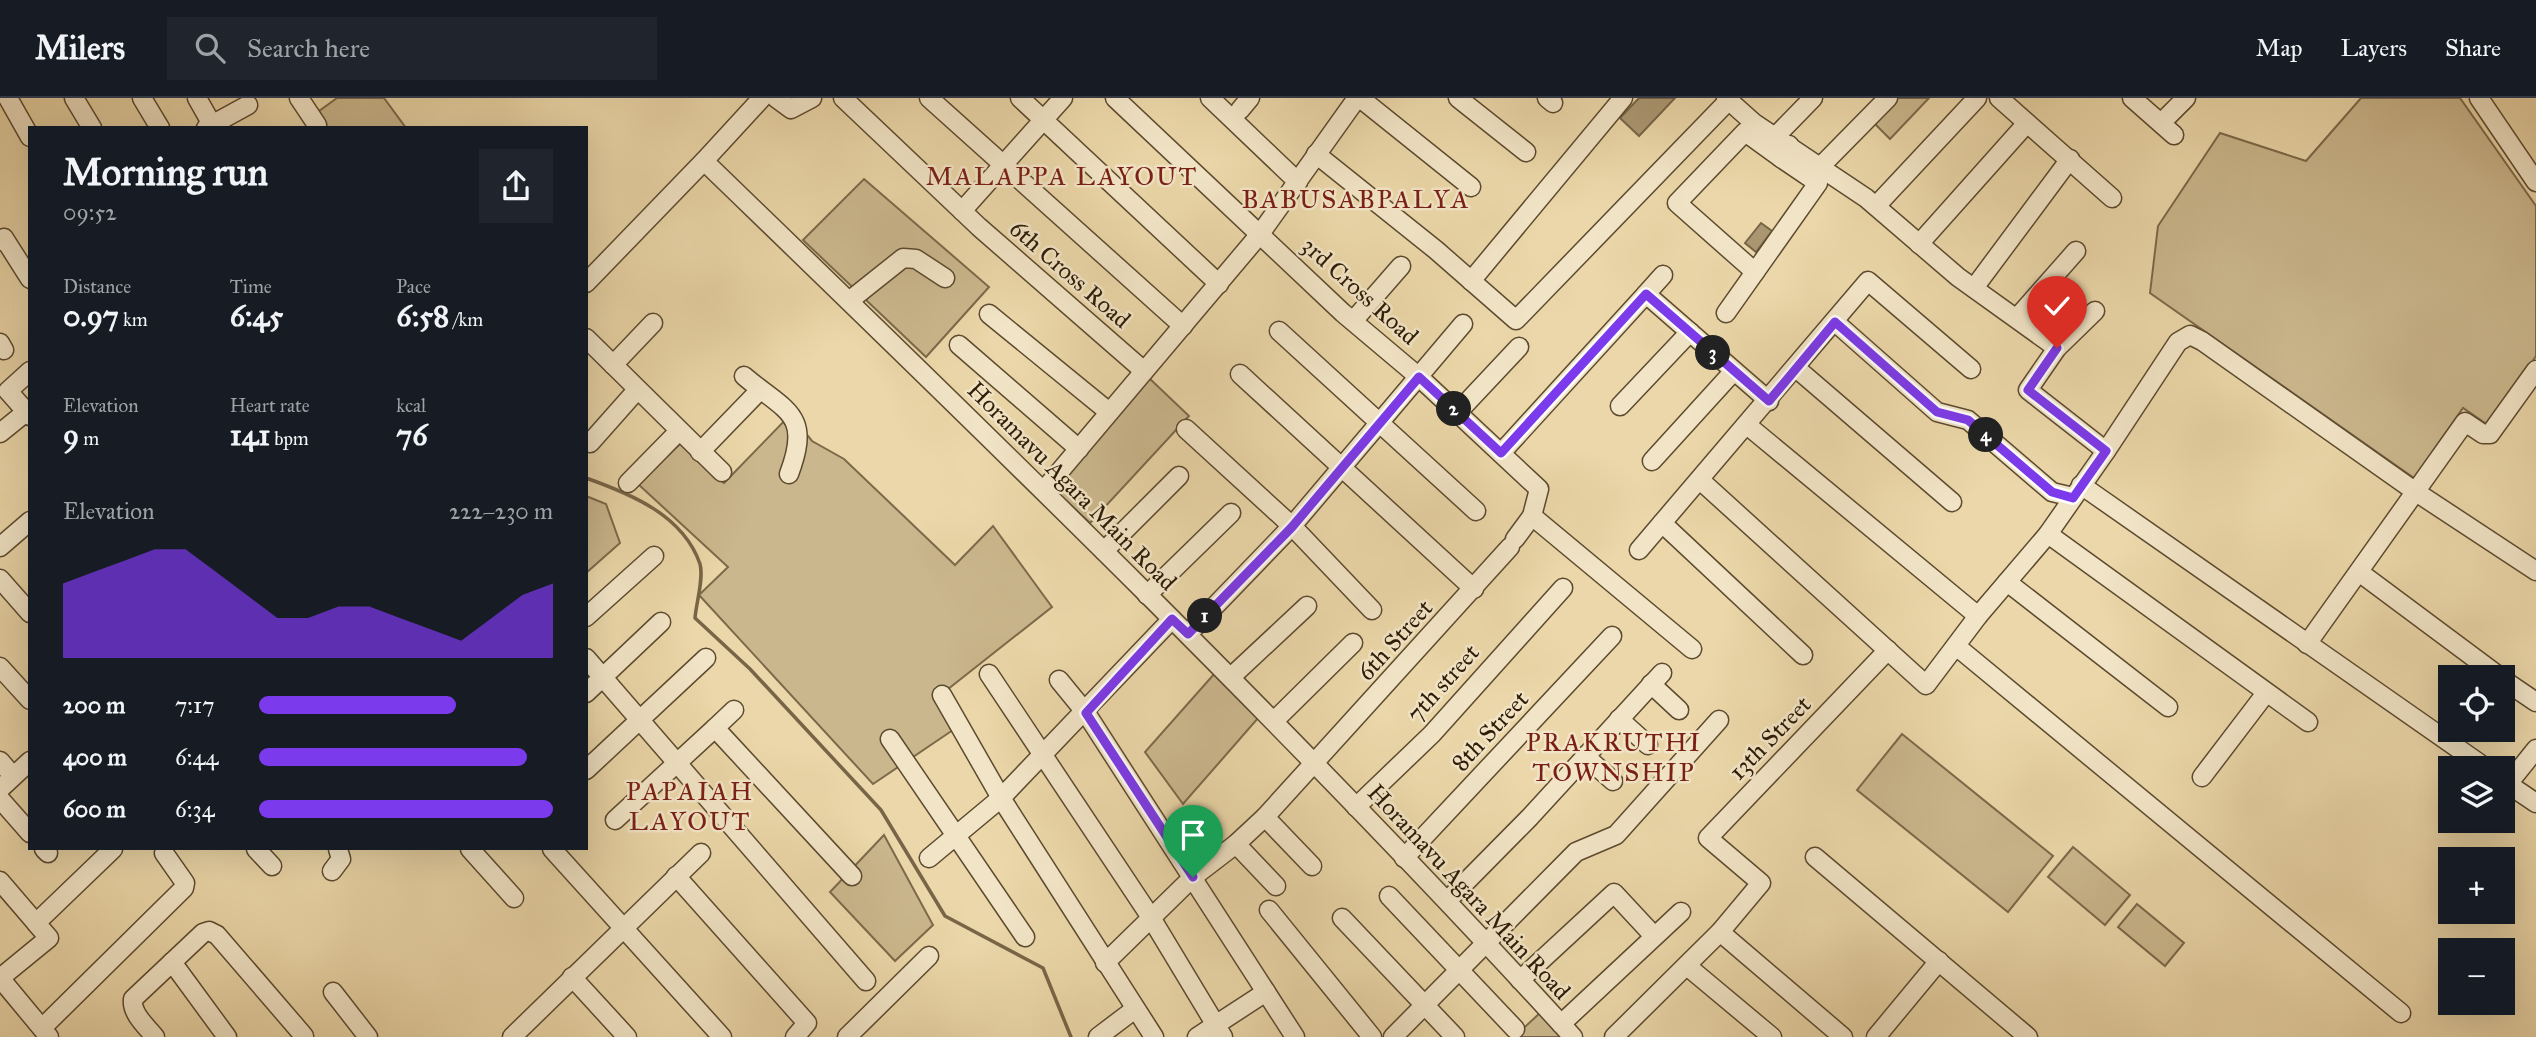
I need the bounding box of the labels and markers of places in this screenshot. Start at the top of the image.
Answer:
pin [2027,276,2087,348]
pin: 3 [1696,336,1730,370]
pin: 2 [1436,392,1472,426]
pin: 4 [1968,418,2004,452]
pin: 1 [1188,598,1222,634]
pin [1163,805,1223,877]

